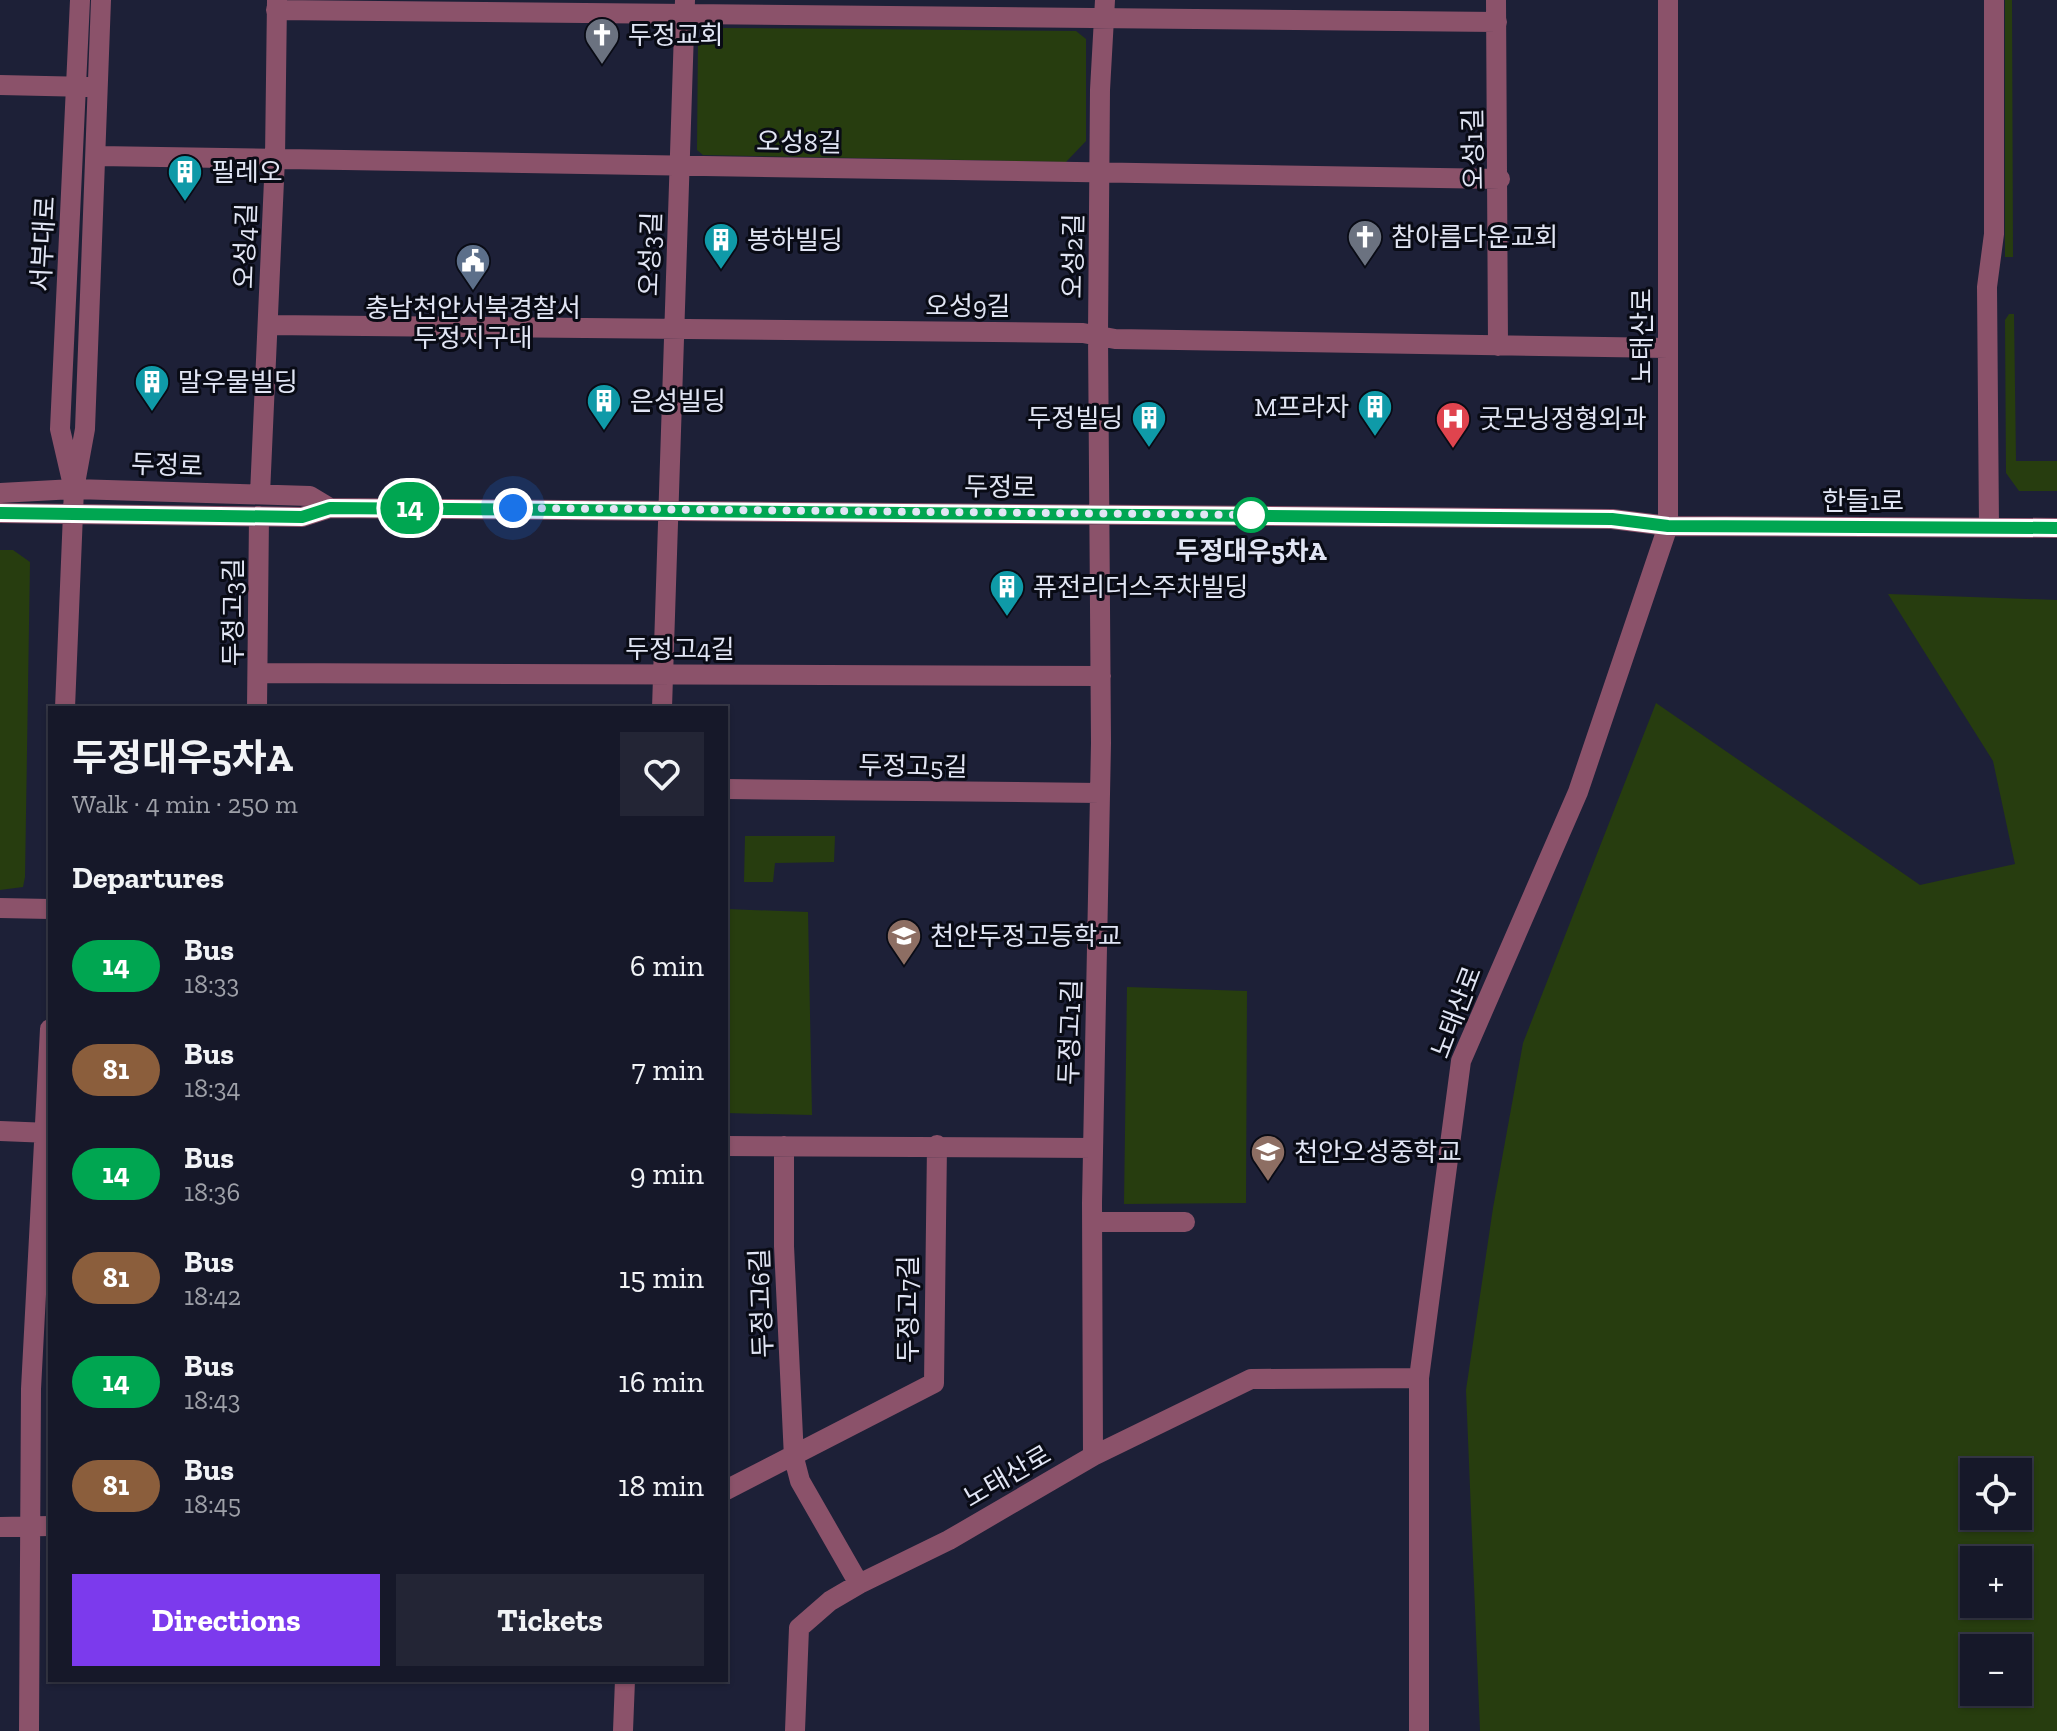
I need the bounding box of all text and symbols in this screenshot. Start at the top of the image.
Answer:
church icon: 두정교회 [583,16,621,66]
place label: 두정교회 [628,19,724,51]
street label: 오성1길 [1456,108,1490,190]
street label: 오성8길 [756,125,842,159]
building icon: 필레오 [166,153,204,203]
place label: 필레오 [211,156,283,188]
street label: 서부대로 [25,195,61,293]
street label: 오성4길 [228,203,262,289]
street label: 오성3길 [633,211,667,297]
street label: 오성2길 [1056,213,1090,299]
church icon: 참아름다운교회 [1346,218,1384,268]
building icon: 봉하빌딩 [702,221,740,271]
place label: 참아름다운교회 [1391,221,1558,253]
place label: 봉하빌딩 [747,224,843,256]
public building icon: 충남천안서북경찰서 두정지구대 [454,242,492,292]
street label: 노태산로 [1626,288,1658,384]
street label: 오성9길 [925,290,1011,322]
place label: 충남천안서북경찰서 두정지구대 [365,292,581,354]
building icon: 말우물빌딩 [133,363,171,413]
place label: 말우물빌딩 [178,366,298,398]
building icon: 은성빌딩 [585,382,623,432]
place label: 은성빌딩 [630,385,726,417]
building icon: M프라자 [1356,388,1394,438]
place label: M프라자 [1254,391,1349,423]
building icon: 두정빌딩 [1130,399,1168,449]
hospital icon: 굿모닝정형외과 [1434,400,1472,450]
place label: 두정빌딩 [1027,402,1123,434]
place label: 굿모닝정형외과 [1479,403,1647,435]
street label: 두정로 [131,448,203,482]
street label: 두정로 [964,470,1036,504]
line badge: 14 [374,482,446,534]
street label: 한들1로 [1822,485,1904,517]
your location [493,488,533,528]
text: 14 [396,491,424,524]
marker: 두정대우5차A [1234,498,1268,532]
place label: 두정대우5차A [1175,535,1327,567]
street label: 두정고3길 [217,558,249,666]
building icon: 퓨전리더스주차빌딩 [988,568,1026,618]
place label: 퓨전리더스주차빌딩 [1033,571,1248,603]
street label: 두정고4길 [625,633,735,665]
button: heart [620,732,704,816]
text: 두정대우5차A [72,735,293,781]
street label: 두정고5길 [858,749,968,783]
text: Walk · 4 min · 250 m [72,788,298,820]
text: Departures [72,860,224,896]
school or university icon: 천안두정고등학교 [885,917,923,967]
place label: 천안두정고등학교 [930,920,1121,952]
text: Bus [184,932,234,968]
text: 6 min [630,948,704,984]
text: 14 [102,949,130,982]
street label: 노태산로 [1424,962,1488,1062]
text: 18:33 [184,968,239,1000]
street label: 두정고1길 [1052,979,1088,1085]
text: Bus [184,1036,234,1072]
text: 7 min [632,1052,704,1088]
text: 81 [103,1053,129,1086]
text: 18:34 [184,1072,241,1104]
school or university icon: 천안오성중학교 [1249,1133,1287,1183]
place label: 천안오성중학교 [1294,1136,1461,1168]
text: Bus [184,1140,234,1176]
text: 9 min [630,1156,704,1192]
text: 14 [102,1157,130,1190]
text: 18:36 [184,1176,240,1208]
text: Bus [184,1244,234,1280]
street label: 두정고6길 [743,1248,779,1358]
street label: 두정고7길 [892,1255,924,1363]
text: 15 min [619,1260,704,1296]
text: 81 [103,1261,129,1294]
text: 18:42 [184,1280,241,1312]
text: Bus [184,1348,234,1384]
text: 16 min [618,1364,704,1400]
text: 14 [102,1365,130,1398]
text: 18:43 [184,1384,241,1416]
street label: 노태산로 [958,1438,1056,1514]
text: Bus [184,1452,234,1488]
map controls [1960,1458,2032,1706]
button: locate [1960,1458,2032,1530]
text: 18 min [618,1468,704,1504]
text: 81 [103,1469,129,1502]
text: 18:45 [184,1488,241,1520]
button: + [1960,1546,2032,1618]
button: Directions [72,1574,380,1666]
button: Tickets [396,1574,704,1666]
button: − [1960,1634,2032,1706]

